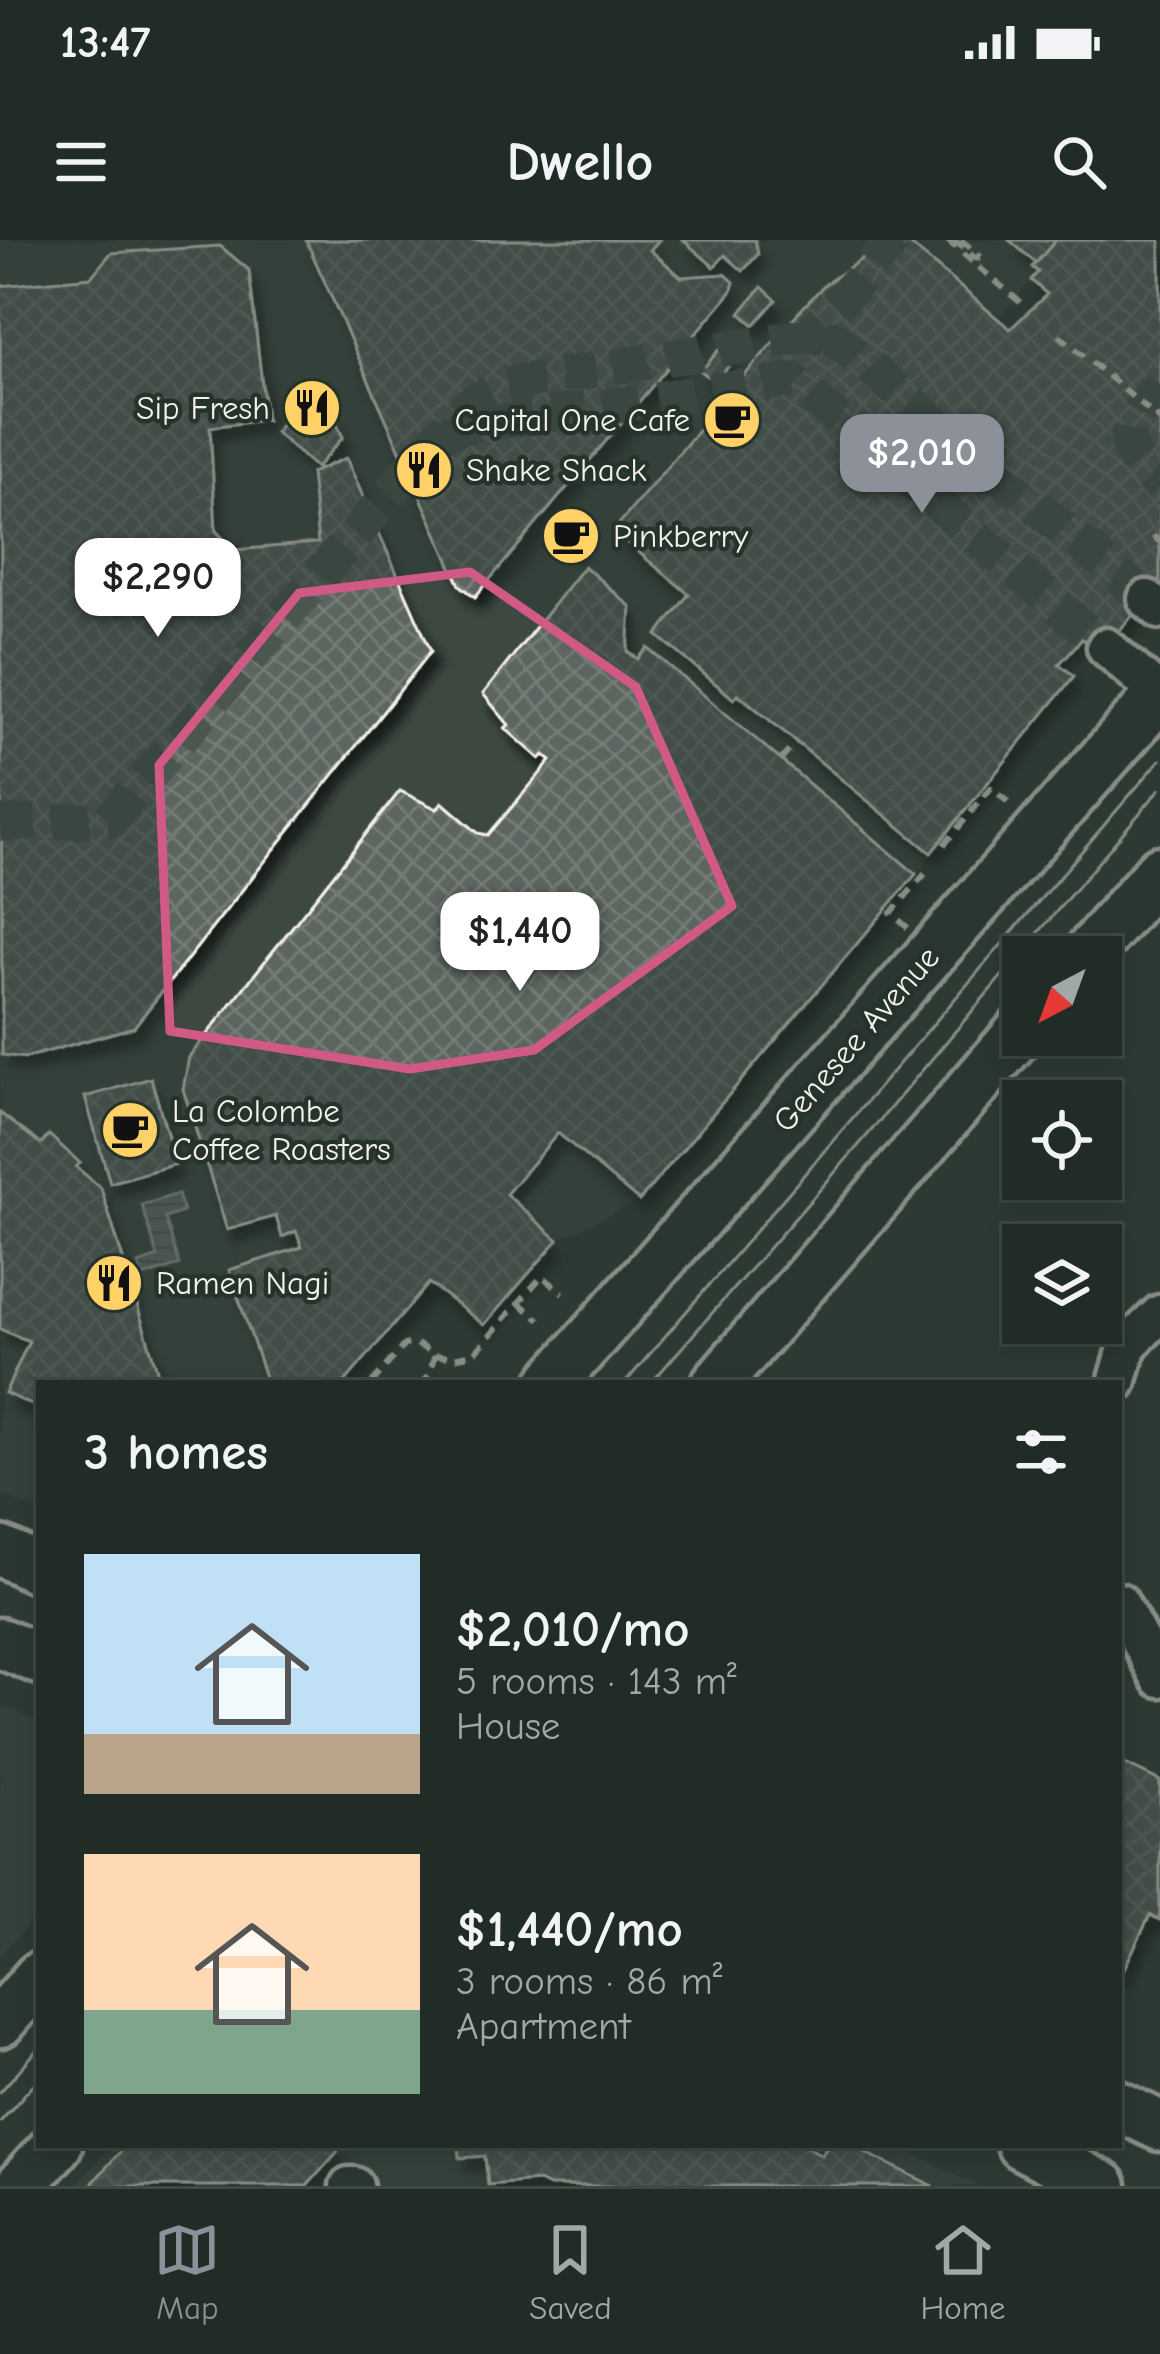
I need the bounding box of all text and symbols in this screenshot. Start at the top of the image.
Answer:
text: 13:47 [60,16,151,68]
icon: menu [48,129,114,195]
icon: search [1046,129,1112,195]
text: Dwello [506,131,654,194]
restaurant icon: Sip Fresh [281,377,343,439]
place label: Sip Fresh [136,389,270,427]
cafe icon: Capital One Cafe [701,389,763,451]
place label: Capital One Cafe [454,401,690,439]
pin: $2,010 [824,414,1020,516]
text: $2,010 [867,430,977,475]
restaurant icon: Shake Shack [393,439,455,501]
place label: Shake Shack [466,451,647,489]
cafe icon: Pinkberry [540,505,602,567]
place label: Pinkberry [613,517,749,555]
pin: $2,290 [60,538,256,640]
text: $2,290 [102,554,214,599]
pin: $1,440 [422,892,618,994]
text: $1,440 [467,908,573,953]
north arrow [1002,936,1122,1056]
map controls [1002,936,1122,1344]
street label: Genesee Avenue [765,939,947,1139]
button: locate [1002,1080,1122,1200]
place label: La Colombe Coffee Roasters [172,1092,391,1168]
cafe icon: La Colombe Coffee Roasters [99,1099,161,1161]
button: layers [1002,1224,1122,1344]
restaurant icon: Ramen Nagi [83,1252,145,1314]
place label: Ramen Nagi [156,1264,329,1302]
icon: filters [1008,1419,1074,1485]
text: 3 homes [84,1423,268,1482]
text: $2,010/mo [456,1600,690,1659]
icon: home [180,1602,324,1746]
text: 5 rooms · 143 m² [456,1659,737,1704]
text: House [456,1704,560,1749]
text: $1,440/mo [456,1900,683,1959]
icon: home [180,1902,324,2046]
text: 3 rooms · 86 m² [456,1959,722,2004]
text: Apartment [456,2004,631,2049]
tab: Map [154,2217,220,2327]
tab: Saved [529,2217,612,2327]
tab: Home [920,2217,1006,2327]

